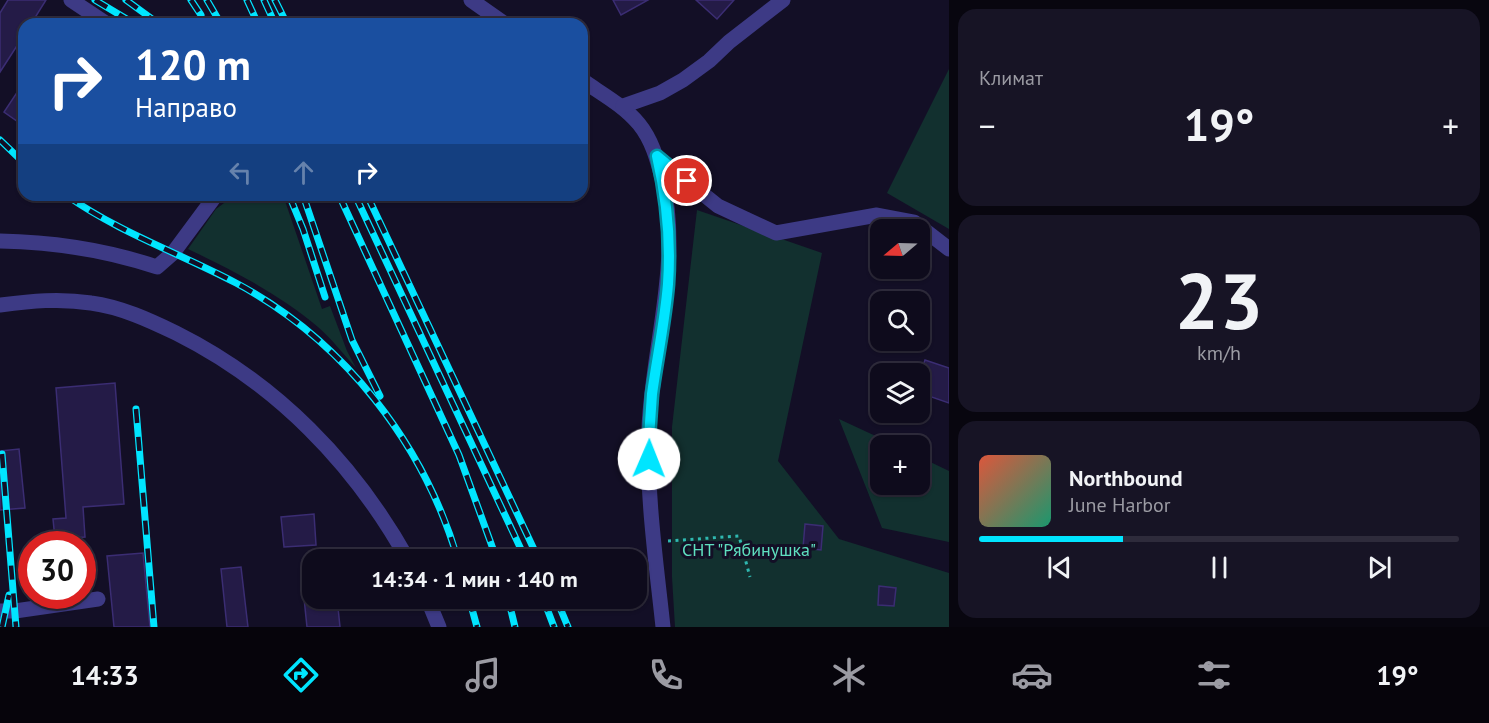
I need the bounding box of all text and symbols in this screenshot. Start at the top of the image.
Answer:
text: 120 m [135,37,251,92]
icon: right [36,42,114,120]
text: Климат [979,65,1043,91]
text: Направо [135,90,237,124]
text: 19° [1184,95,1254,153]
text: − [979,104,996,147]
text: + [1442,104,1459,147]
pin [661,155,712,206]
icon: left [224,156,257,189]
icon: ahead [287,156,320,189]
icon: right [350,156,383,189]
icon: arrive [670,164,703,197]
north arrow [870,219,930,279]
map controls [870,219,930,495]
text: 23 [1175,250,1263,351]
button: search [870,291,930,351]
text: km/h [1197,340,1241,366]
button: layers [870,363,930,423]
position arrow [617,427,681,491]
button: + [870,435,930,495]
text: Northbound [1069,464,1183,492]
text: June Harbor [1069,492,1171,518]
speed limit sign: 30 [18,531,96,609]
park label: СНТ "Рябинушка" [682,538,816,561]
icon: previous [1043,551,1076,584]
icon: pause [1203,551,1236,584]
icon: next [1363,551,1396,584]
text: 14:34 · 1 мин · 140 m [371,565,578,593]
icon: directions [280,654,322,696]
icon: music [462,654,504,696]
icon: phone [645,654,687,696]
icon: climate [828,654,870,696]
icon: car [1011,654,1053,696]
icon: filters [1193,654,1235,696]
text: 14:33 [70,658,139,692]
text: 19° [1376,658,1419,692]

